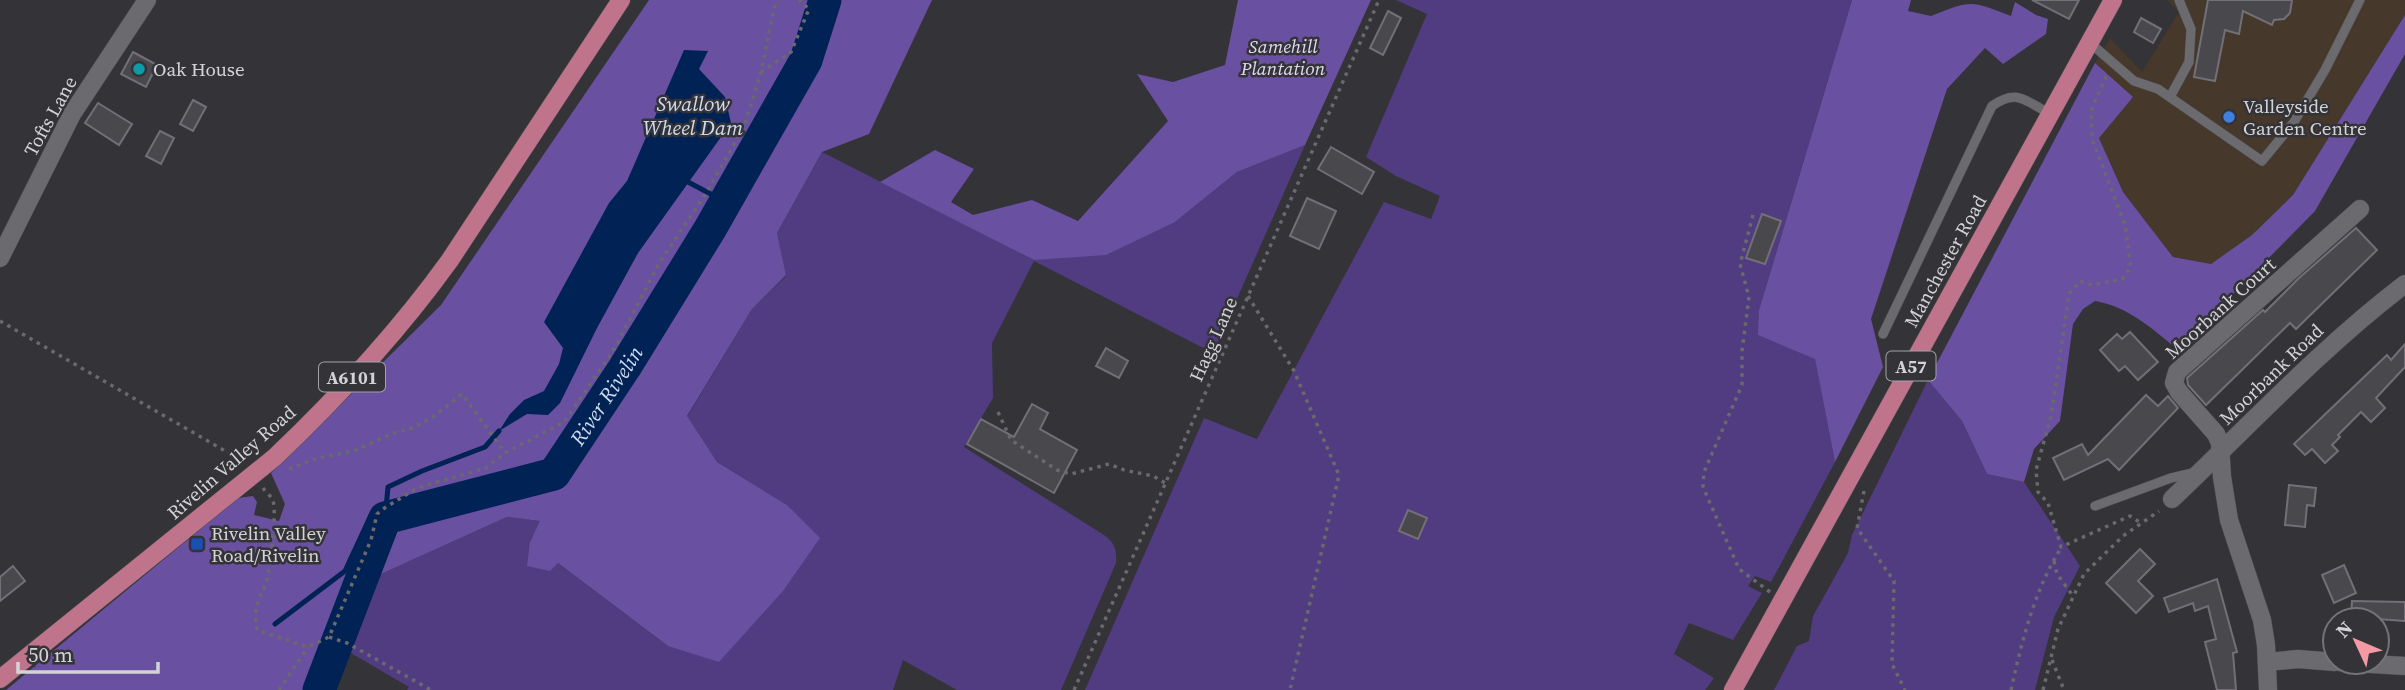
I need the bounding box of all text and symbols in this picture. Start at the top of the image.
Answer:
park label: Samehill Plantation [1240,33,1326,81]
place label: Oak House [153,56,245,82]
marker: Oak House [131,61,147,77]
street label: Tofts Lane [17,71,83,161]
water label: Swallow Wheel Dam [643,89,743,142]
place label: Valleyside Garden Centre [2243,93,2367,141]
marker: Valleyside Garden Centre [2221,109,2237,125]
street label: Manchester Road [1898,190,1992,332]
street label: Moorbank Court [2159,251,2281,365]
street label: Hagg Lane [1183,293,1243,385]
street label: Moorbank Road [2213,317,2329,430]
water label: River Rivelin [562,340,649,452]
road number: A57 [1886,352,1936,380]
road number: A6101 [319,362,385,391]
street label: Rivelin Valley Road [161,399,301,525]
place label: Rivelin Valley Road/Rivelin [211,520,326,568]
marker: Rivelin Valley Road/Rivelin [189,536,205,552]
north arrow [2321,606,2391,676]
text: N [2330,615,2358,643]
scale bar [18,630,158,674]
text: 50 m [28,640,73,669]

